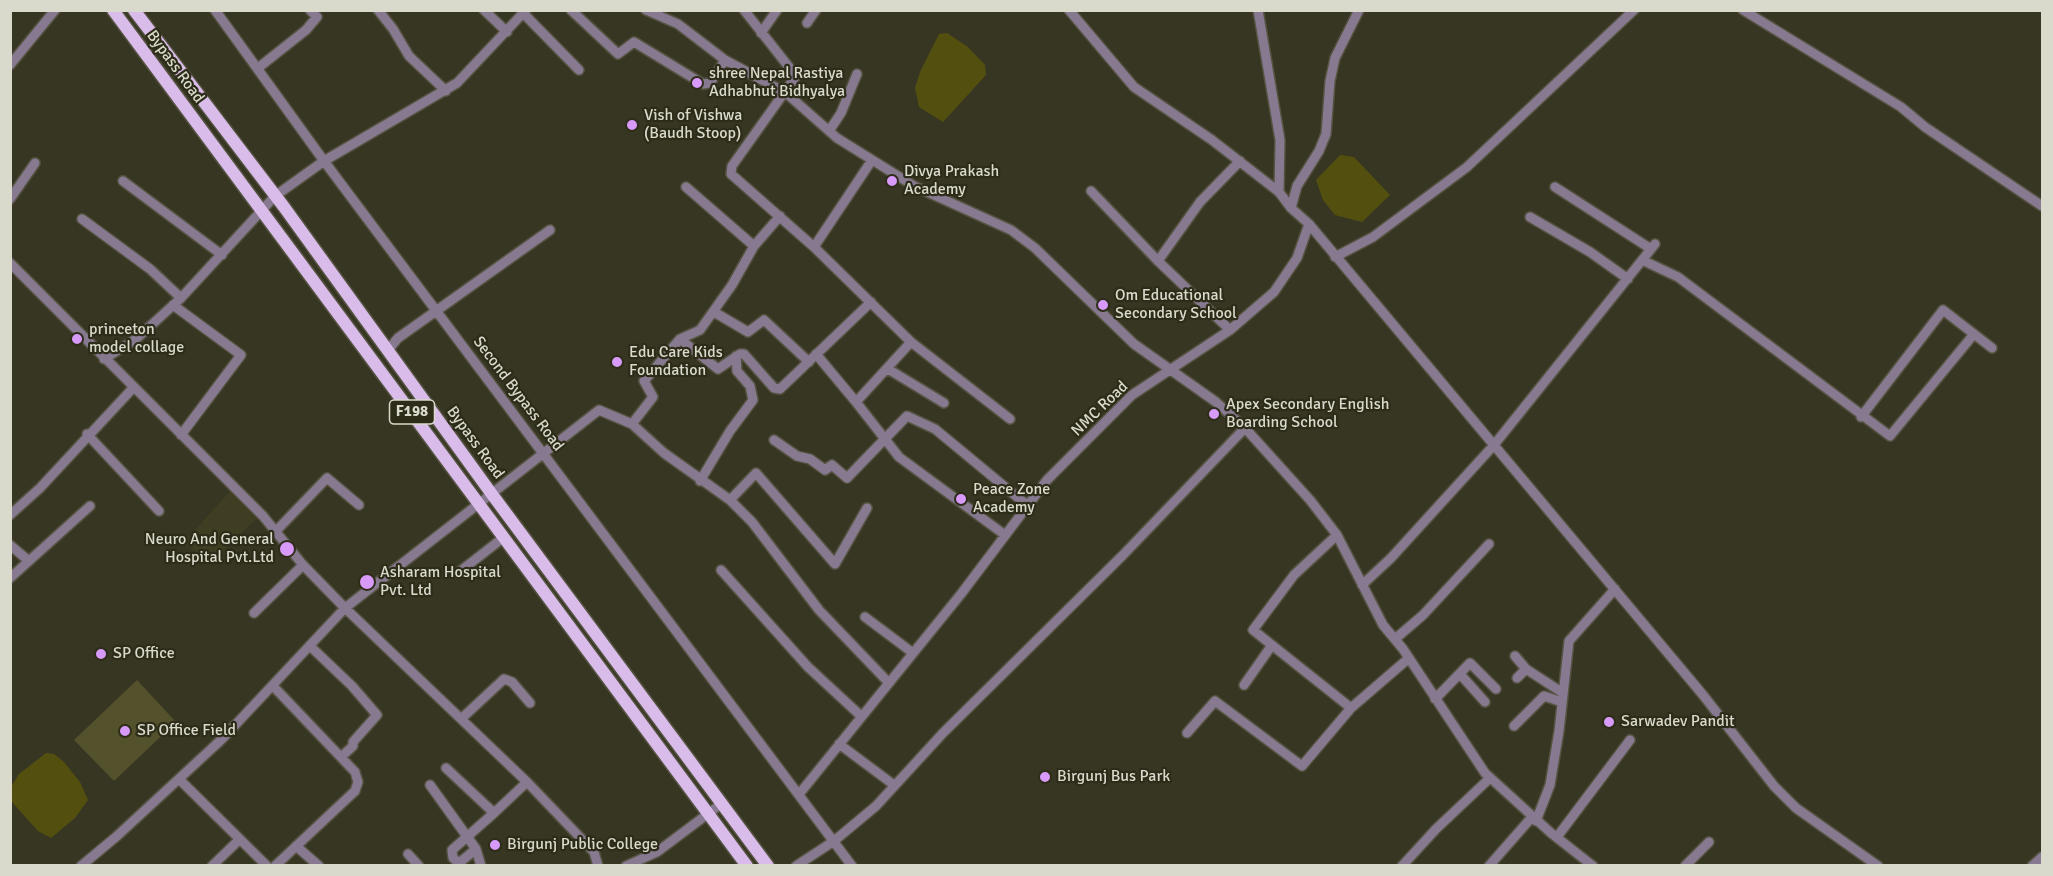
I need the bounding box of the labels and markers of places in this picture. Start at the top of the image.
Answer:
place label: shree Nepal Rastiya Adhabhut Bidhyalya [709,64,845,102]
marker: shree Nepal Rastiya Adhabhut Bidhyalya [690,76,704,90]
place label: Vish of Vishwa (Baudh Stoop) [644,106,742,144]
marker: Vish of Vishwa (Baudh Stoop) [625,118,639,132]
place label: Divya Prakash Academy [904,162,999,200]
marker: Divya Prakash Academy [885,174,899,188]
place label: Om Educational Secondary School [1115,286,1237,324]
marker: Om Educational Secondary School [1096,298,1110,312]
place label: princeton model collage [89,320,184,358]
marker: princeton model collage [70,332,84,346]
place label: Edu Care Kids Foundation [629,343,723,381]
marker: Edu Care Kids Foundation [610,355,624,369]
place label: Apex Secondary English Boarding School [1226,395,1389,433]
marker: Apex Secondary English Boarding School [1207,407,1221,421]
place label: Peace Zone Academy [973,480,1050,518]
marker: Peace Zone Academy [954,492,968,506]
place label: Neuro And General Hospital Pvt.Ltd [145,530,274,568]
marker: Neuro And General Hospital Pvt.Ltd [278,540,296,558]
place label: Asharam Hospital Pvt. Ltd [380,563,501,601]
marker: Asharam Hospital Pvt. Ltd [358,573,376,591]
place label: SP Office [113,644,175,664]
marker: SP Office [94,647,108,661]
place label: Sarwadev Pandit [1621,712,1735,732]
marker: Sarwadev Pandit [1602,715,1616,729]
place label: SP Office Field [137,721,236,741]
marker: SP Office Field [118,724,132,738]
place label: Birgunj Bus Park [1057,767,1170,787]
marker: Birgunj Bus Park [1038,770,1052,784]
place label: Birgunj Public College [507,835,658,855]
marker: Birgunj Public College [488,838,502,852]

